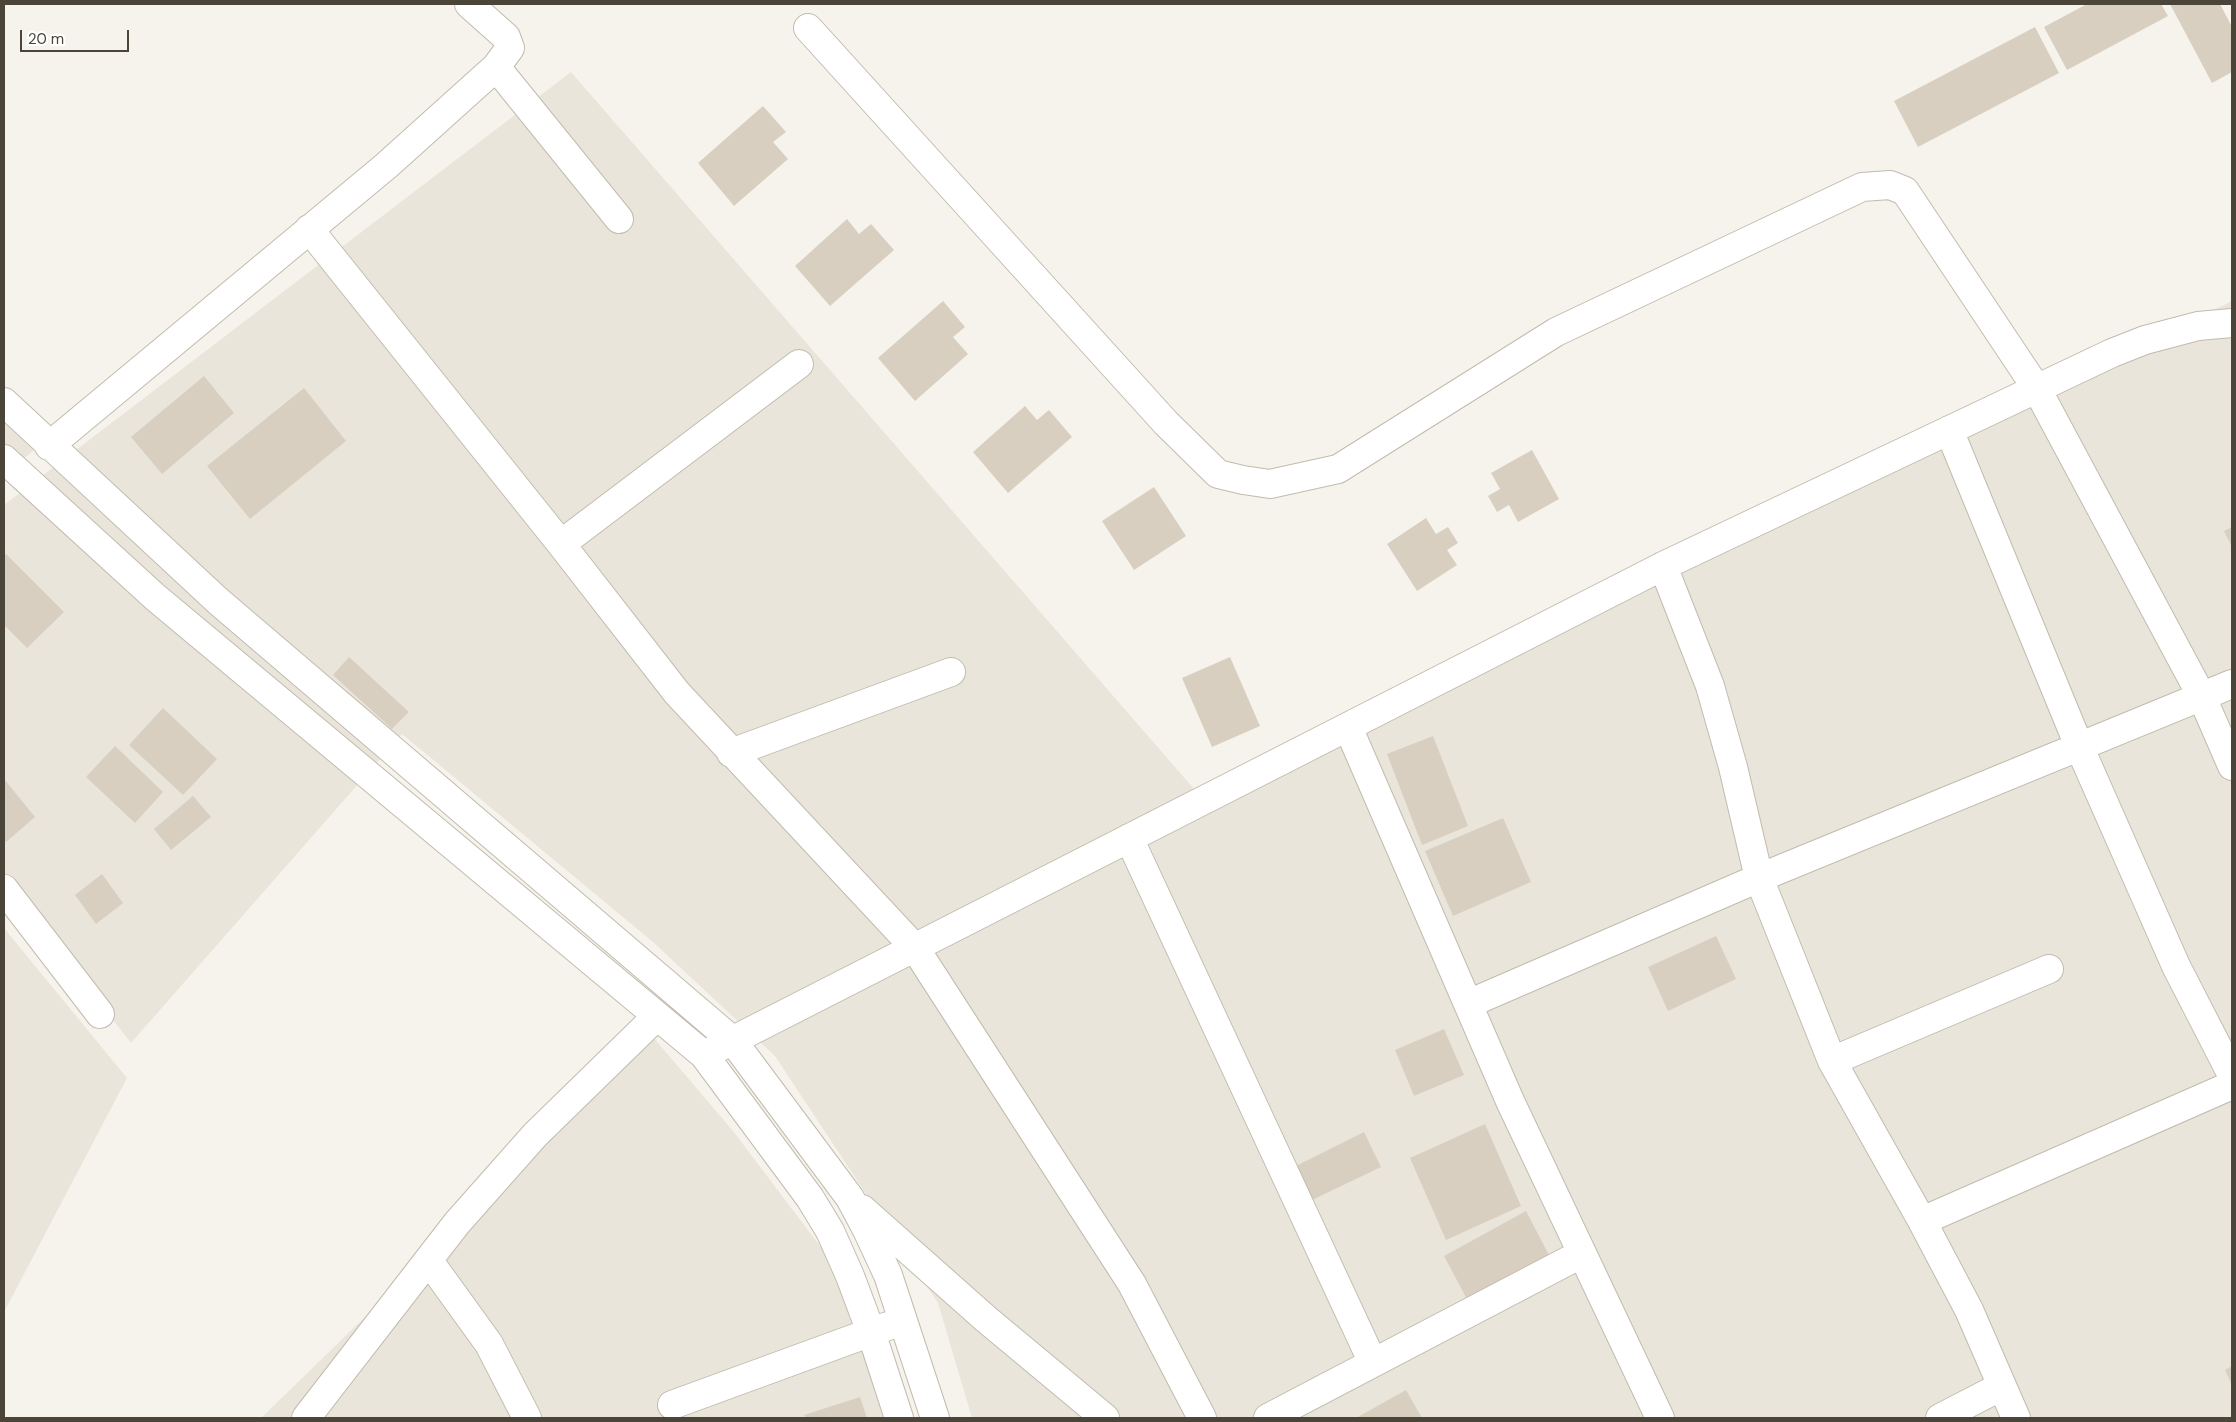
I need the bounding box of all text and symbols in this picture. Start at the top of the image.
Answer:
scale bar [22,20,131,52]
text: 20 m [28,29,64,49]

